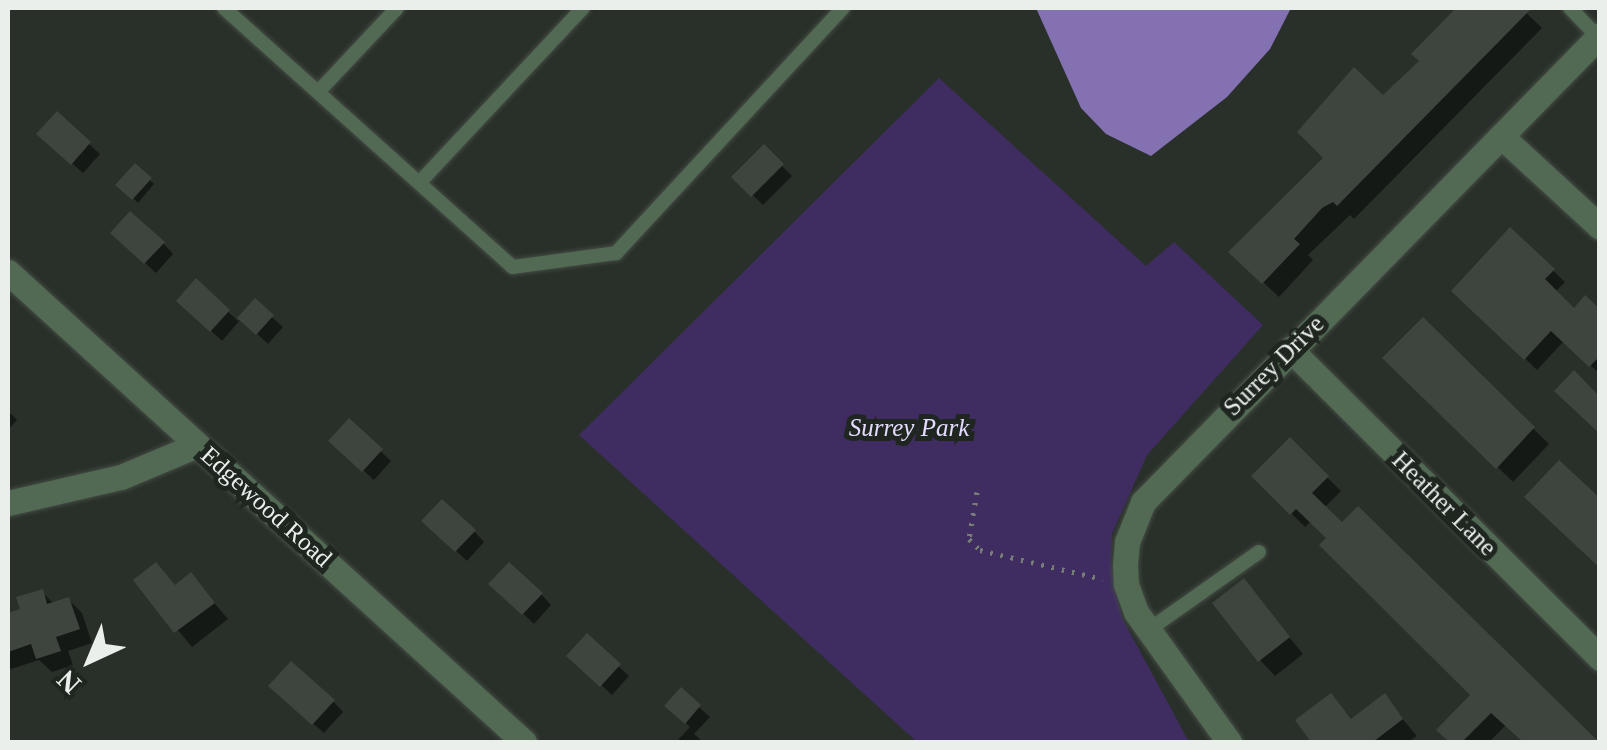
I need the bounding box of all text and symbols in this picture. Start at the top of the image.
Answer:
street label: Surrey Drive [1217,309,1331,423]
park label: Surrey Park [849,413,969,443]
street label: Edgewood Road [194,440,338,574]
street label: Heather Lane [1386,446,1502,562]
north arrow [40,610,140,710]
text: N [51,664,87,700]

